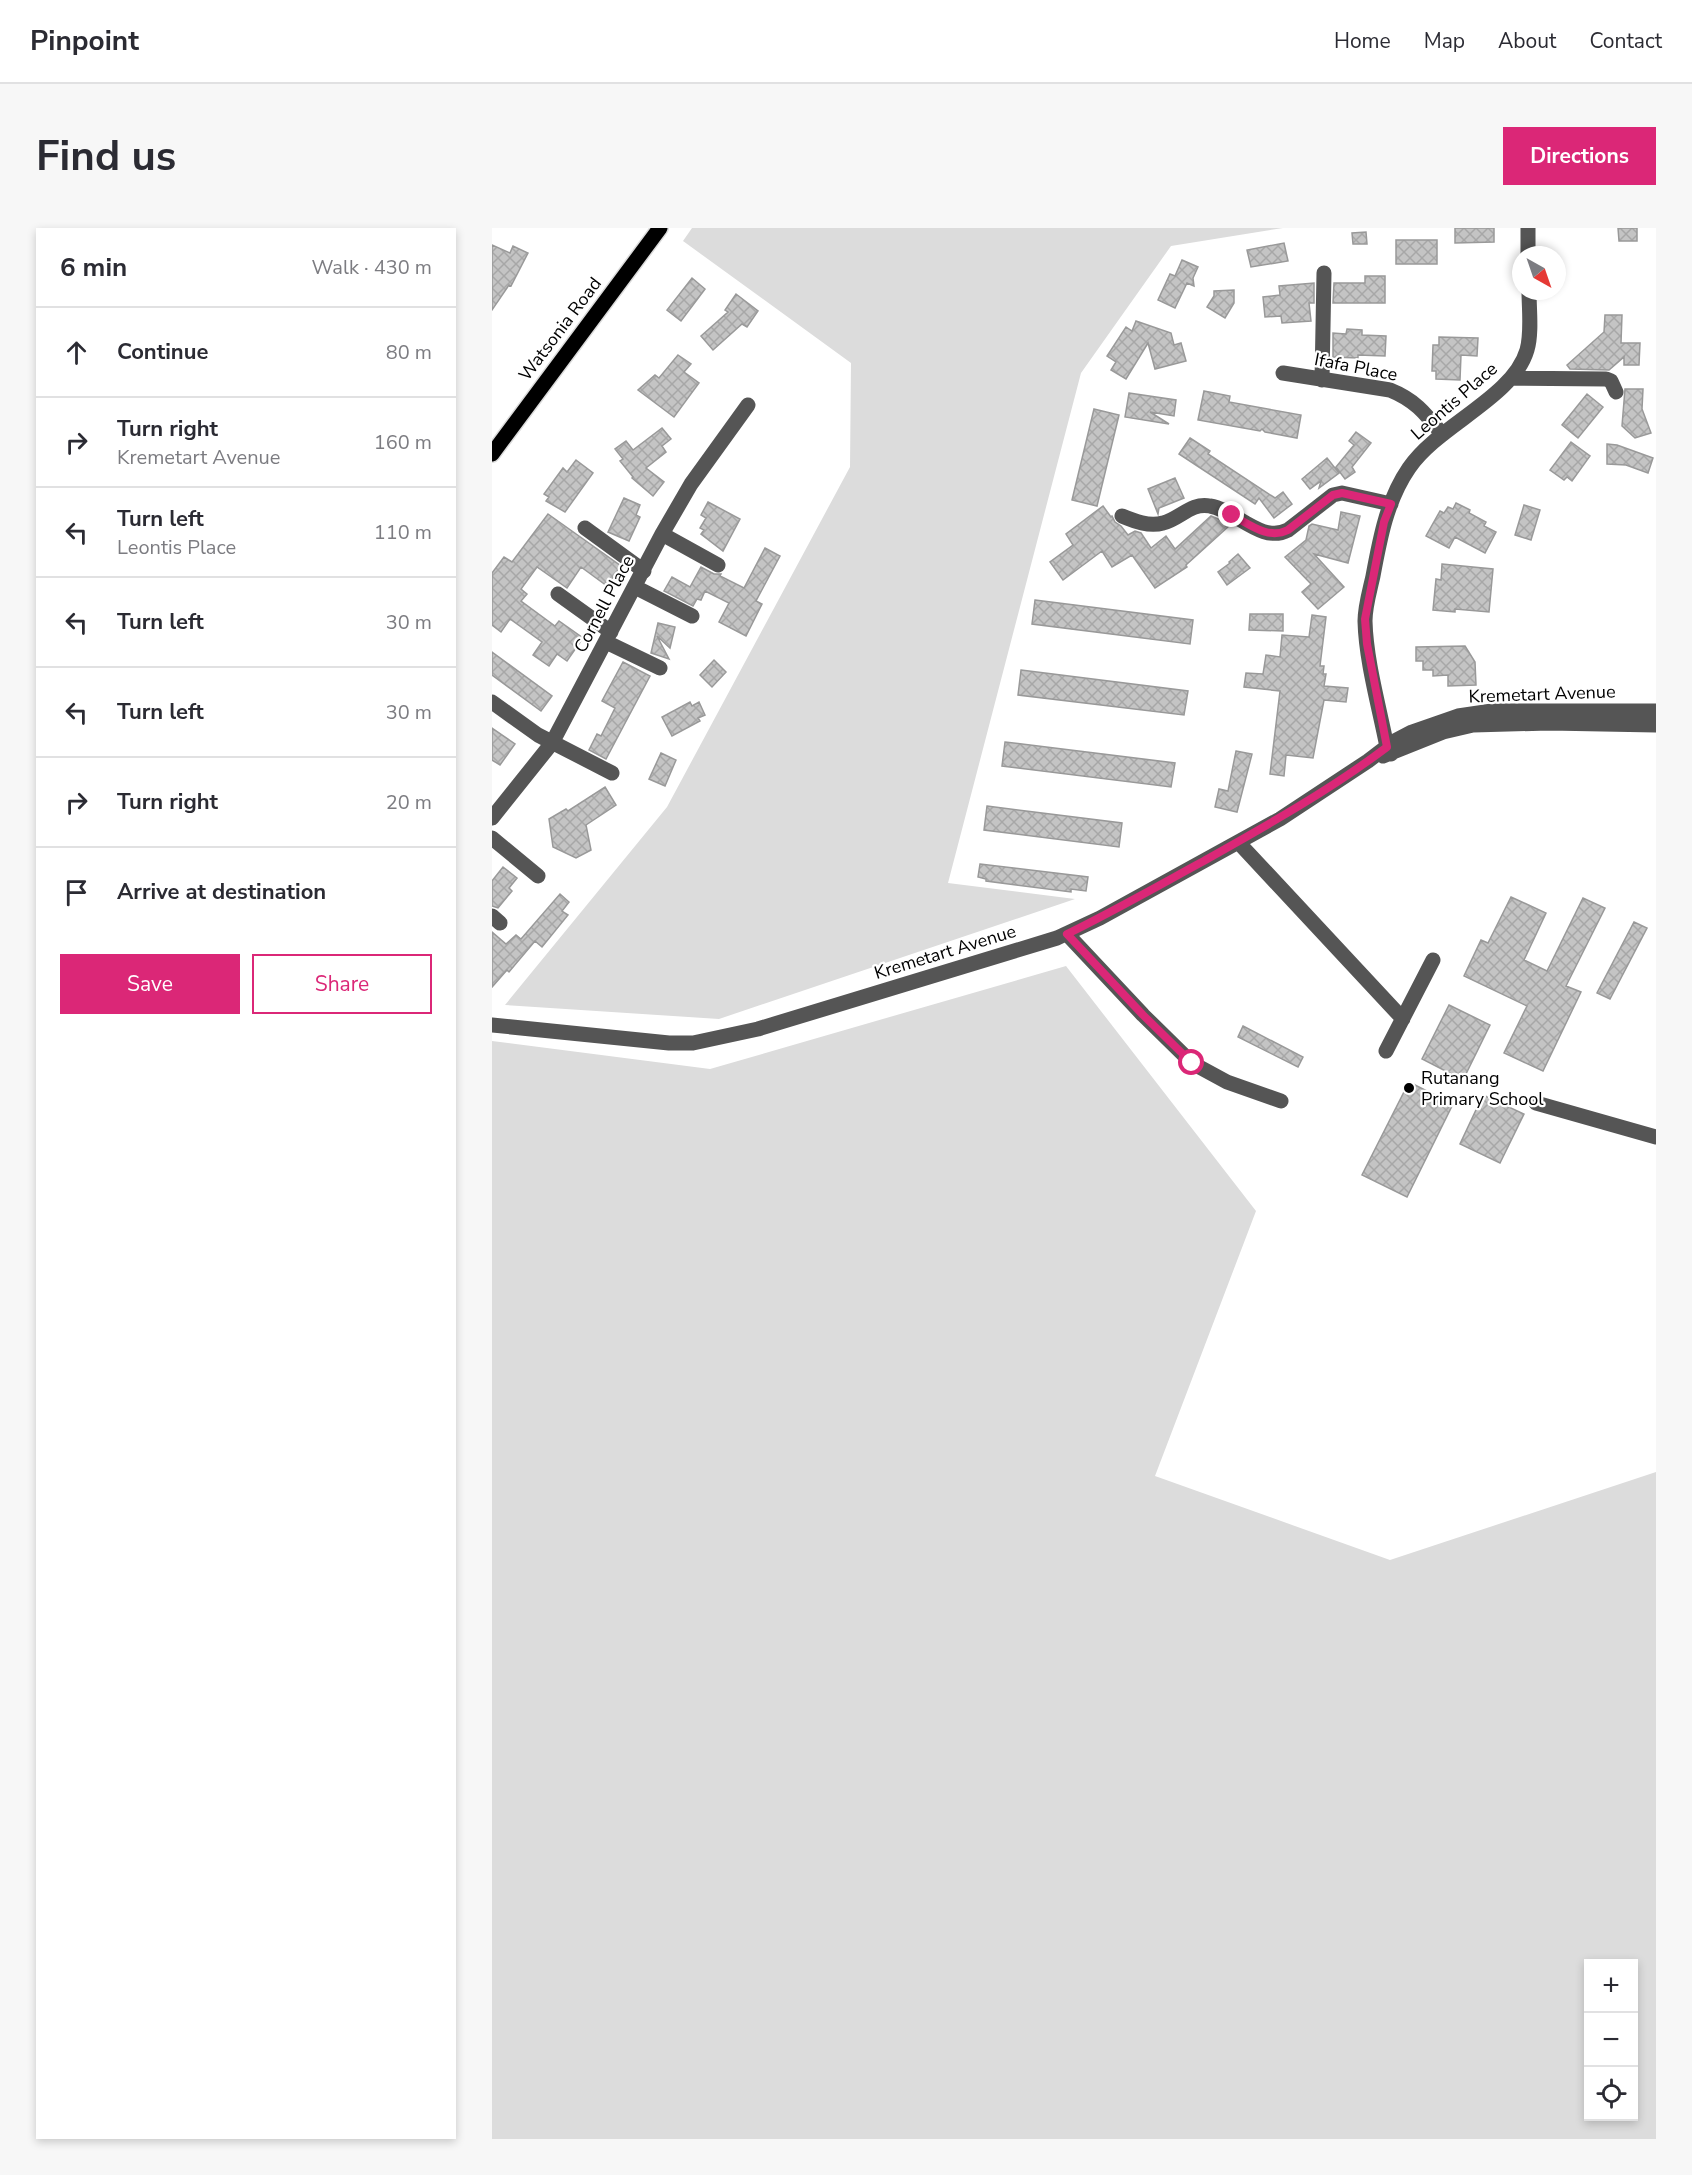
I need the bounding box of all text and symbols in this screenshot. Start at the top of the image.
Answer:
text: Pinpoint [30,22,139,60]
text: Home [1334,27,1391,55]
text: Map [1424,27,1465,55]
text: About [1498,27,1556,55]
text: Contact [1589,27,1662,55]
button: Directions [1503,127,1656,185]
text: Find us [36,128,176,185]
north arrow [1512,246,1566,300]
text: 6 min [60,250,127,285]
text: Walk · 430 m [312,254,432,281]
street label: Watsonia Road [513,272,607,386]
icon: ahead [60,336,93,369]
text: Continue [117,337,208,367]
text: 80 m [386,339,432,366]
street label: Ifafa Place [1312,347,1400,387]
street label: Leontis Place [1406,357,1502,445]
text: Turn right [117,414,218,444]
icon: right [60,426,93,459]
text: 160 m [374,429,432,456]
text: Kremetart Avenue [117,444,280,471]
route end [1218,501,1244,527]
text: Turn left [117,504,204,534]
icon: left [60,516,93,549]
text: 110 m [374,519,432,546]
text: Leontis Place [117,534,236,561]
street label: Cornell Place [568,551,640,657]
icon: left [60,606,93,639]
text: Turn left [117,607,204,637]
text: 30 m [386,609,432,636]
street label: Kremetart Avenue [1468,679,1616,709]
icon: left [60,696,93,729]
text: Turn left [117,697,204,727]
text: 30 m [386,699,432,726]
icon: right [60,786,93,819]
text: Turn right [117,787,218,817]
text: 20 m [386,789,432,816]
icon: arrive [60,876,93,909]
text: Arrive at destination [117,877,326,907]
street label: Kremetart Avenue [871,919,1019,985]
button: Save [60,954,240,1014]
button: Share [252,954,432,1014]
route start [1178,1049,1204,1075]
place label: Rutanang Primary School [1421,1066,1544,1111]
marker: Rutanang Primary School [1402,1081,1416,1095]
map controls [1584,1959,1638,2121]
button: + [1584,1959,1638,2013]
button: − [1584,2013,1638,2067]
button: locate [1584,2067,1638,2121]

